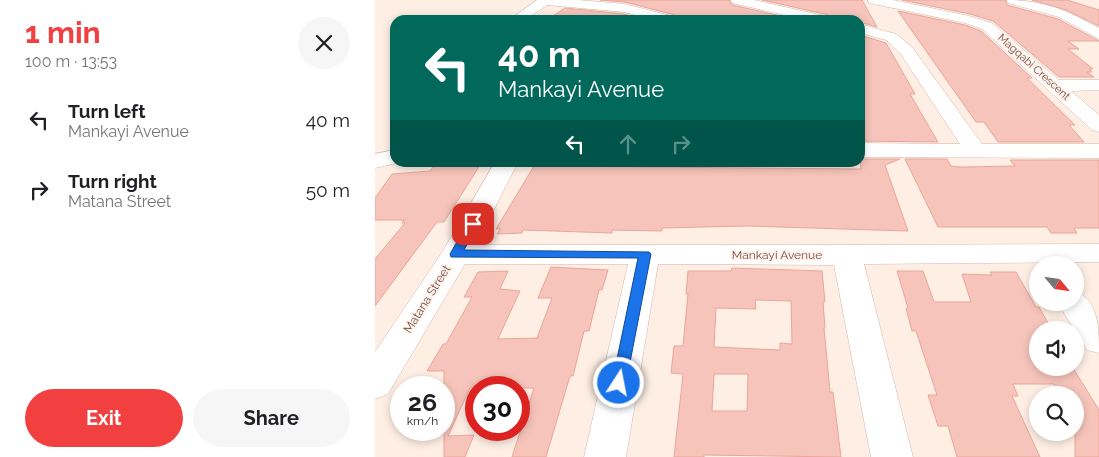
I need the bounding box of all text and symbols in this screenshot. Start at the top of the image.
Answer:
text: 1 min [25,15,101,50]
button: close [298,17,350,69]
street label: Magqabi Crescent [995,31,1073,103]
text: 40 m [498,34,580,75]
icon: left [415,35,480,100]
text: 100 m · 13:53 [25,52,117,71]
text: Mankayi Avenue [498,76,664,102]
text: Turn left [68,100,145,122]
icon: left [25,106,53,134]
text: 40 m [306,109,350,131]
text: Mankayi Avenue [68,122,189,141]
icon: left [561,130,589,158]
icon: ahead [614,130,642,158]
icon: right [667,130,695,158]
text: Turn right [68,170,157,192]
icon: right [25,176,53,204]
text: 50 m [306,179,350,201]
text: Matana Street [68,192,171,211]
pin [452,203,494,245]
icon: arrive [459,210,487,238]
street label: Mankayi Avenue [732,248,822,262]
north arrow [1029,256,1084,311]
map controls [1029,256,1084,441]
street label: Matana Street [401,262,453,336]
button: sound [1029,321,1084,376]
position arrow [592,356,644,408]
speed limit sign: 30 [465,376,530,441]
button: search [1029,386,1084,441]
text: 26 [408,387,437,417]
button: Exit [25,389,183,447]
button: Share [193,389,350,447]
text: km/h [407,414,438,428]

